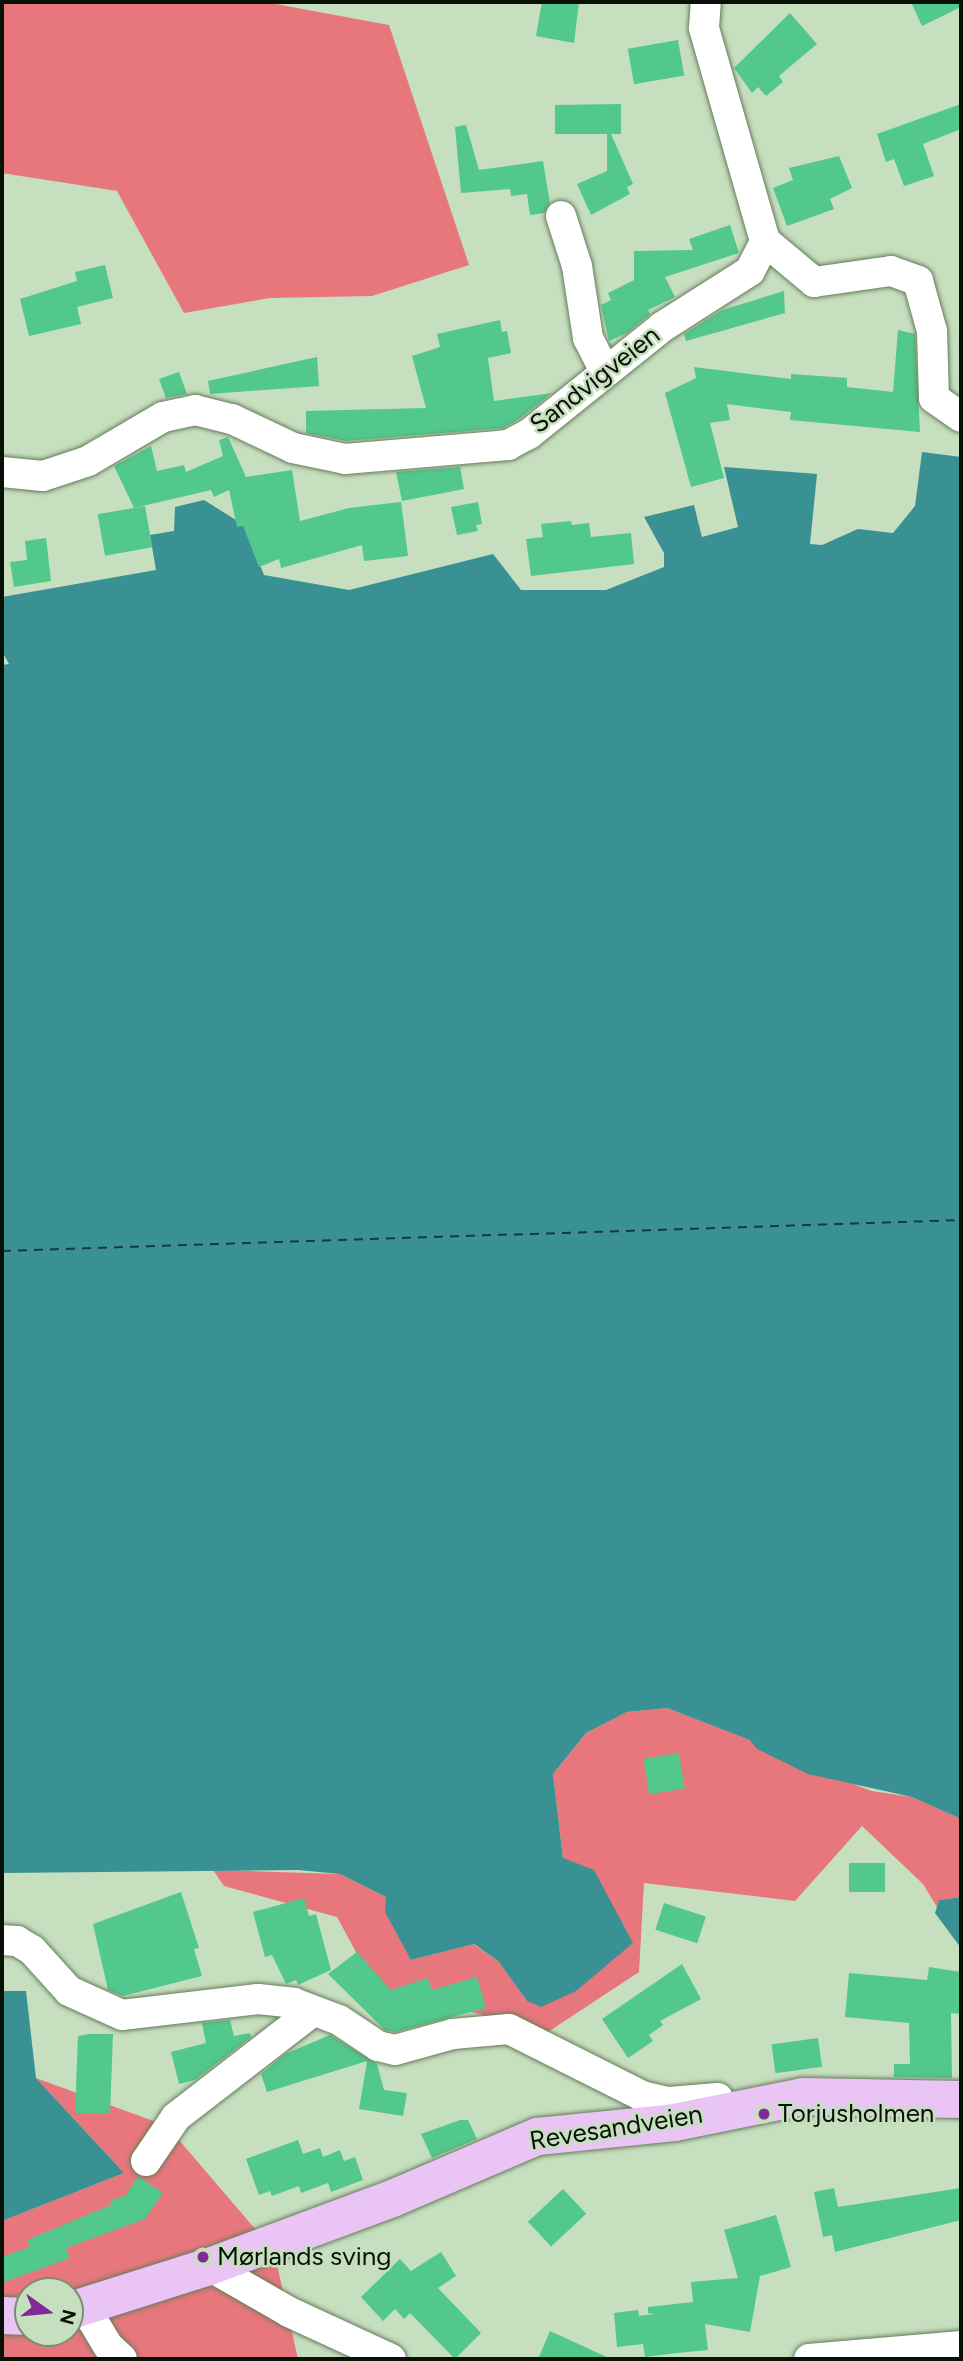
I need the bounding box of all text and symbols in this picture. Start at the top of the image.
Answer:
street label: Sandvigveien [524,320,666,440]
place label: Torjusholmen [778,2098,934,2130]
street label: Revesandveien [527,2099,705,2157]
marker: Torjusholmen [756,2106,772,2122]
place label: Mørlands sving [217,2241,392,2273]
marker: Mørlands sving [195,2249,211,2265]
north arrow [14,2277,84,2347]
text: N [55,2307,81,2327]

